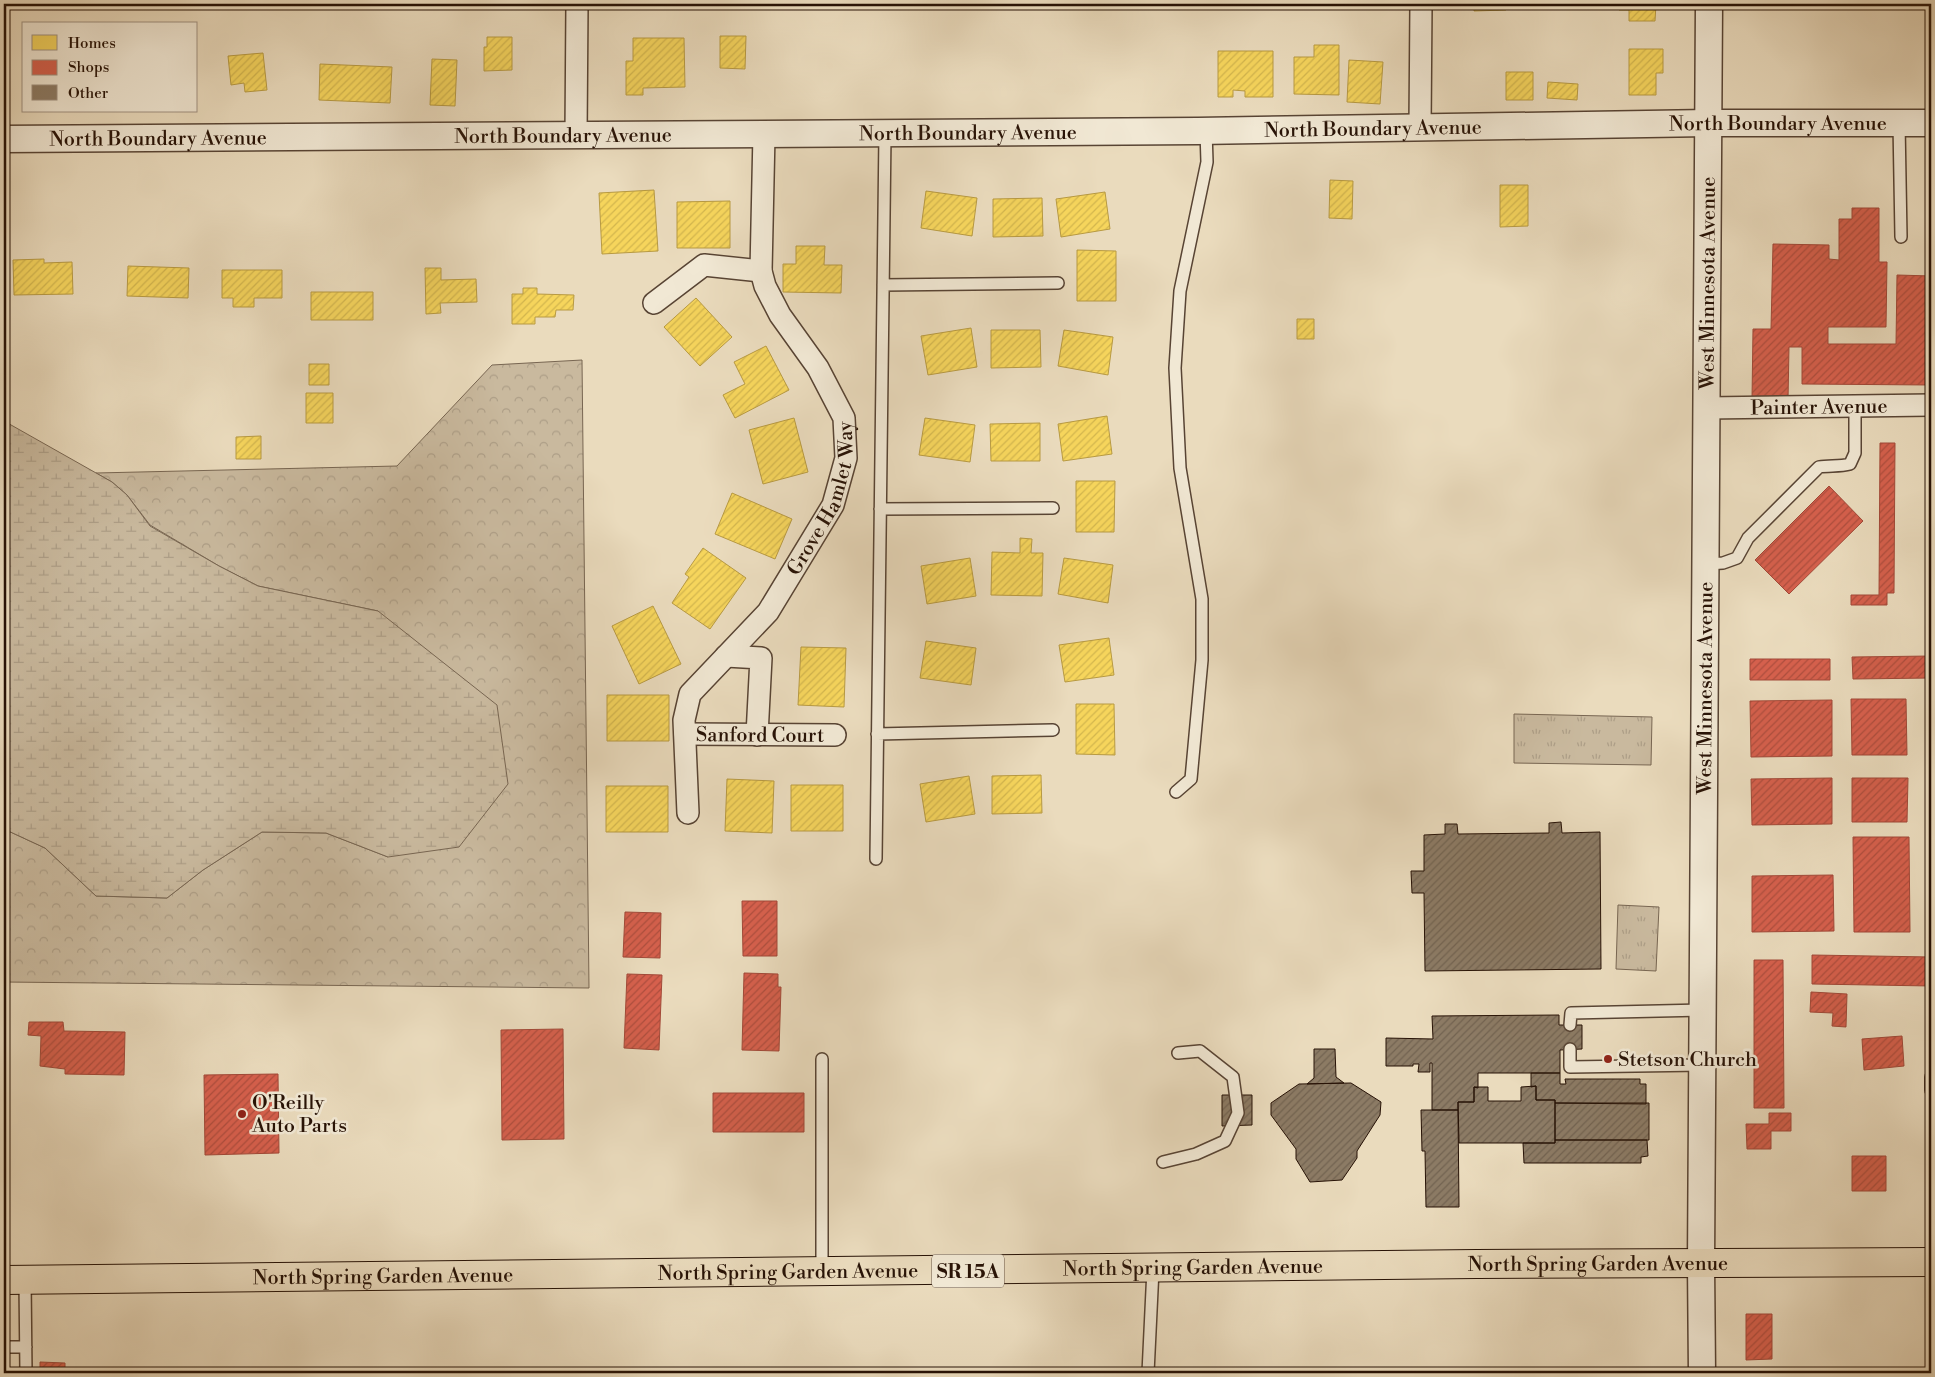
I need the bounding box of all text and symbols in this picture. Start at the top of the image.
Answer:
legend [22,22,198,112]
text: Homes [68,34,116,53]
text: Shops [68,58,109,77]
text: Other [68,84,109,103]
street label: North Boundary Avenue [1669,112,1887,138]
street label: North Boundary Avenue [1264,116,1482,144]
street label: North Boundary Avenue [859,121,1077,147]
street label: North Boundary Avenue [454,124,672,150]
street label: North Boundary Avenue [49,126,267,153]
street label: West Minnesota Avenue [1696,177,1722,391]
street label: Painter Avenue [1750,395,1888,421]
street label: Grove Hamlet Way [782,420,860,580]
street label: West Minnesota Avenue [1693,582,1719,796]
street label: Sanford Court [696,723,824,749]
place label: Stetson Church [1618,1048,1757,1073]
marker: Stetson Church [1602,1053,1614,1065]
place label: O'Reilly Auto Parts [251,1091,347,1139]
marker: O'Reilly Auto Parts [236,1108,248,1120]
street label: North Spring Garden Avenue [1468,1252,1728,1278]
road number: SR 15A [932,1254,1004,1288]
street label: North Spring Garden Avenue [1063,1255,1323,1282]
street label: North Spring Garden Avenue [658,1259,918,1287]
street label: North Spring Garden Avenue [253,1263,513,1291]

